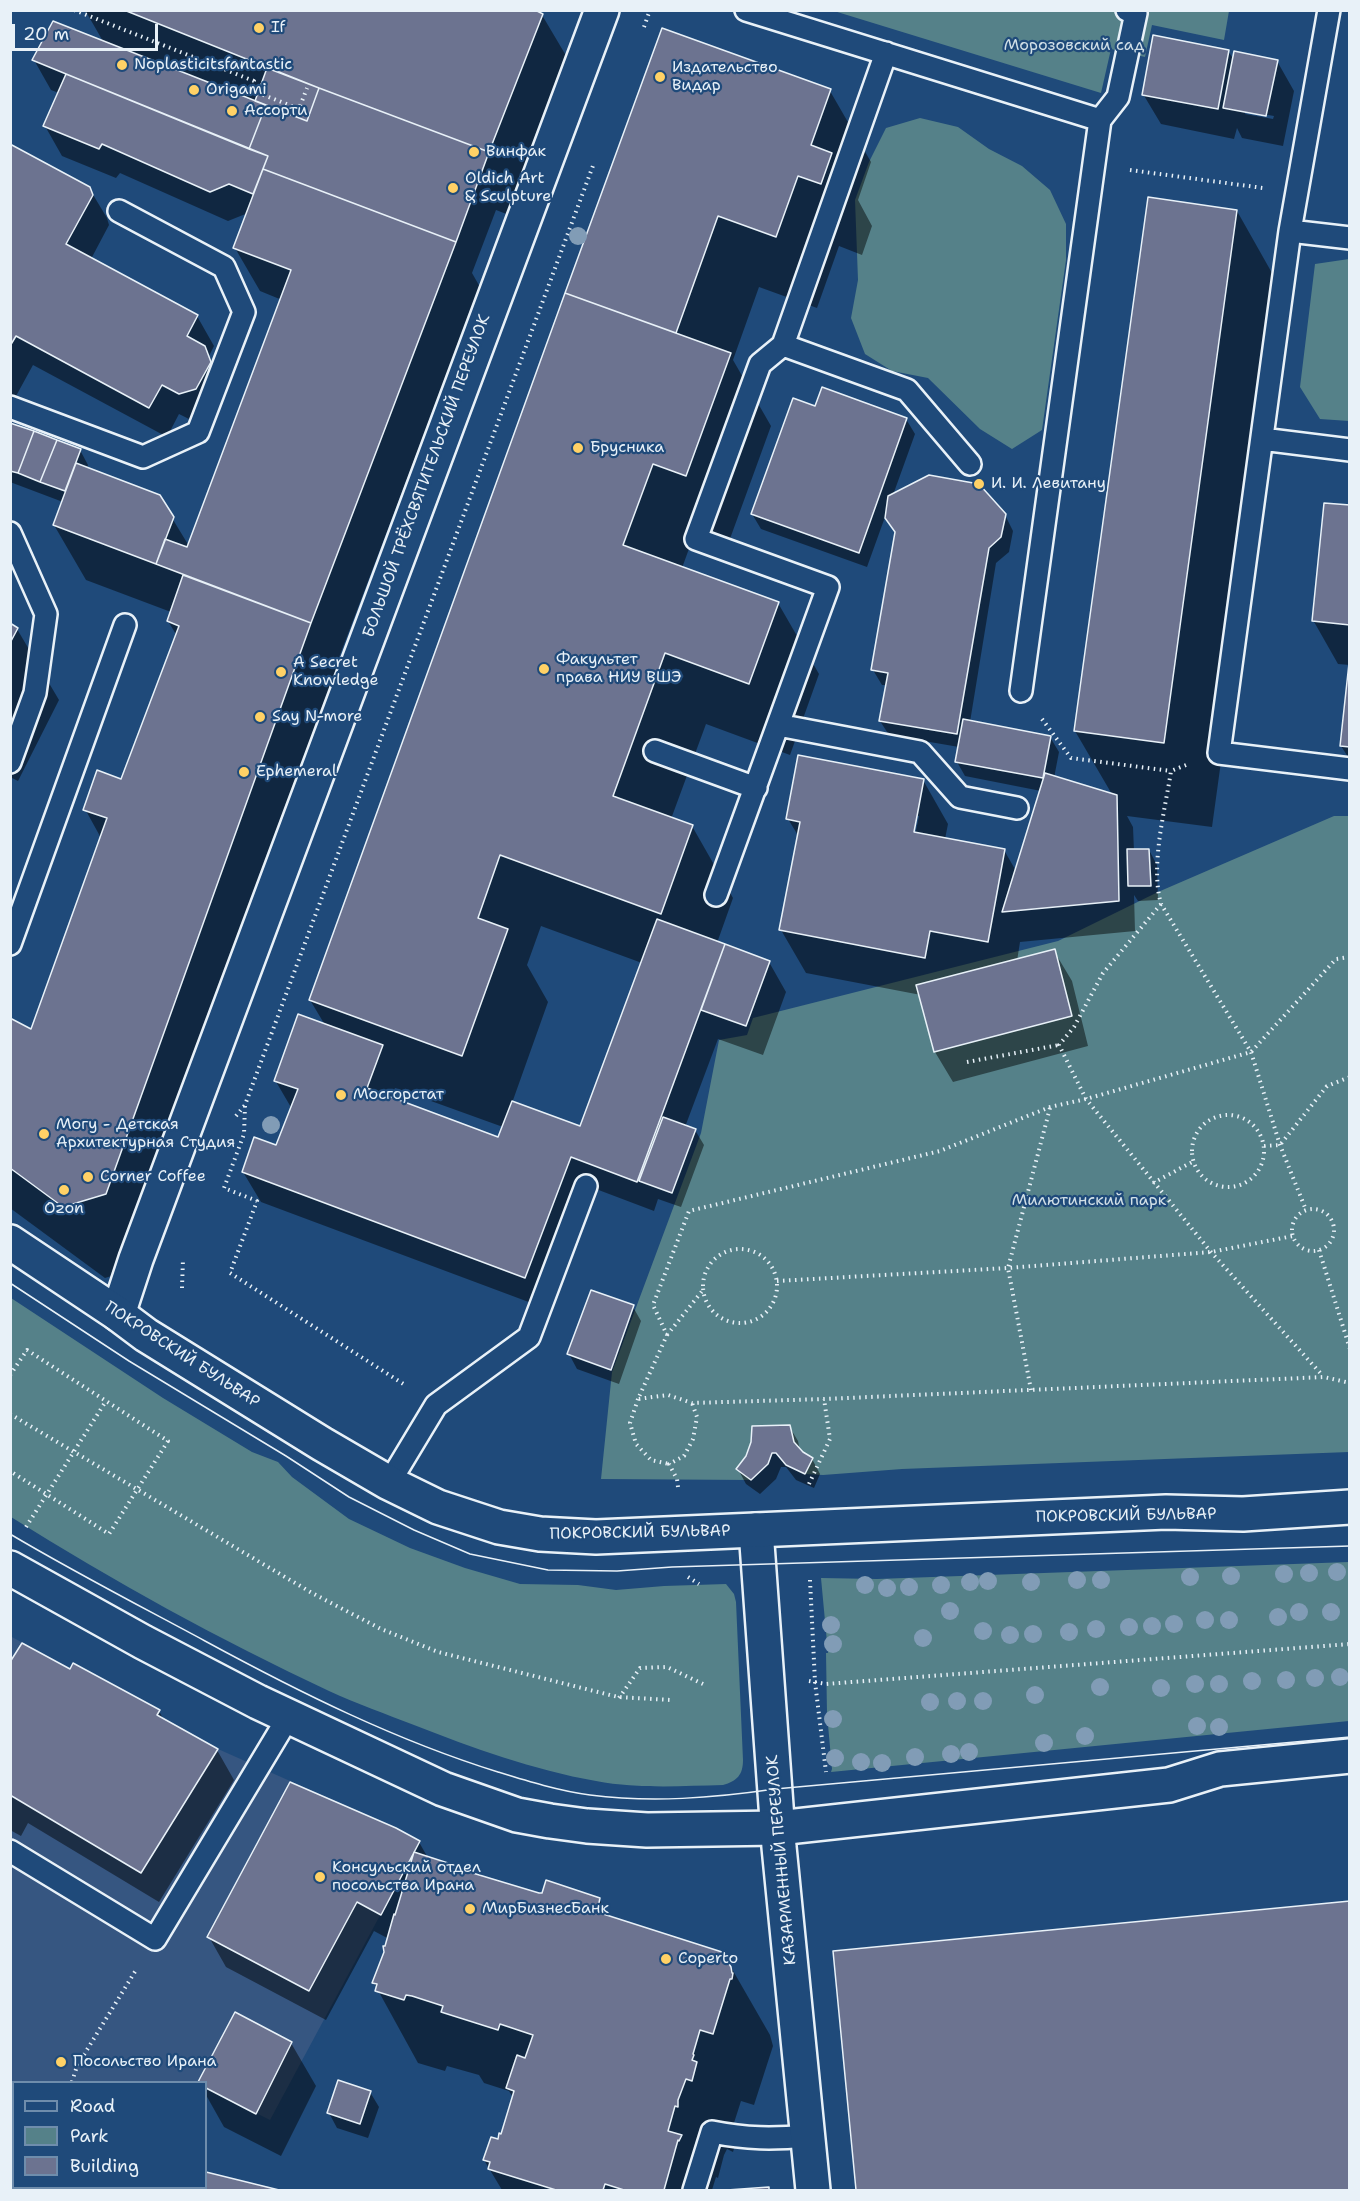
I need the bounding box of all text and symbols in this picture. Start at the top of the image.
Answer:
scale bar [15,12,160,50]
place label: If [271,18,285,38]
marker: If [252,21,266,35]
text: 20 m [23,22,69,46]
park label: Морозовский сад [1004,36,1144,56]
place label: Noplasticitsfantastic [134,55,292,75]
marker: Noplasticitsfantastic [115,58,129,72]
place label: Издательство Видар [672,58,778,96]
marker: Издательство Видар [653,70,667,84]
place label: Origami [206,80,267,100]
marker: Origami [187,83,201,97]
place label: Ассорти [244,101,308,121]
marker: Ассорти [225,104,239,118]
place label: Винфак [486,142,546,162]
marker: Винфак [467,145,481,159]
place label: Oldich Art & Sculpture [465,169,551,207]
marker: Oldich Art & Sculpture [446,181,460,195]
street label: БОЛЬШОЙ ТРЁХСВЯТИТЕЛЬСКИЙ ПЕРЕУЛОК [359,312,495,640]
place label: Брусника [590,438,664,458]
marker: Брусника [571,441,585,455]
place label: И. И. Левитану [991,474,1106,494]
marker: И. И. Левитану [972,477,986,491]
place label: Факультет права НИУ ВШЭ [556,650,681,688]
place label: A Secret Knowledge [293,653,379,691]
marker: Факультет права НИУ ВШЭ [537,662,551,676]
marker: A Secret Knowledge [274,665,288,679]
place label: Say N-more [272,707,362,727]
marker: Say N-more [253,710,267,724]
place label: Ephemeral [256,762,337,782]
marker: Ephemeral [237,765,251,779]
place label: Мосгорстат [353,1085,444,1105]
marker: Мосгорстат [334,1088,348,1102]
place label: Могу - Детская Архитектурная Студия [56,1115,235,1153]
marker: Могу - Детская Архитектурная Студия [37,1127,51,1141]
place label: Corner Coffee [100,1167,206,1187]
marker: Corner Coffee [81,1170,95,1184]
marker: Ozon [57,1183,71,1197]
park label: Милютинский парк [1012,1191,1166,1211]
place label: Ozon [44,1199,84,1219]
street label: ПОКРОВСКИЙ БУЛЬВАР [101,1298,263,1412]
street label: ПОКРОВСКИЙ БУЛЬВАР [1035,1505,1217,1527]
street label: ПОКРОВСКИЙ БУЛЬВАР [549,1522,731,1544]
street label: КАЗАРМЕННЫЙ ПЕРЕУЛОК [763,1754,801,1966]
place label: Консульский отдел посольства Ирана [332,1858,481,1896]
marker: Консульский отдел посольства Ирана [313,1870,327,1884]
place label: МирБизнесБанк [482,1899,609,1919]
marker: МирБизнесБанк [463,1902,477,1916]
place label: Coperto [678,1949,738,1969]
marker: Coperto [659,1952,673,1966]
place label: Посольство Ирана [73,2052,216,2072]
marker: Посольство Ирана [54,2055,68,2069]
legend [12,2081,207,2189]
text: Road [70,2094,115,2118]
text: Park [70,2124,109,2148]
text: Building [70,2154,139,2178]

